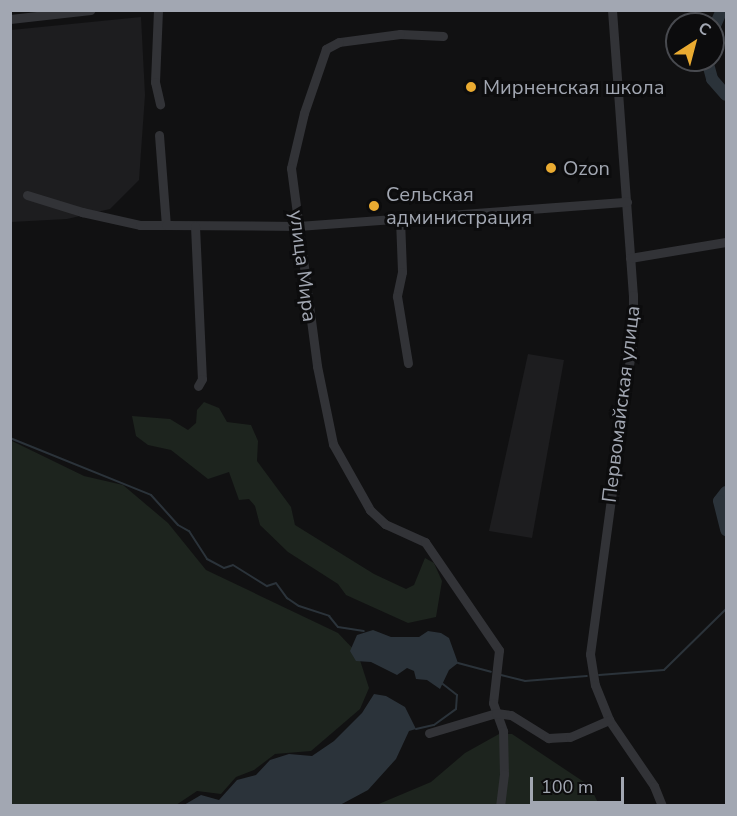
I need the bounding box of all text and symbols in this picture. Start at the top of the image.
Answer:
north arrow [665,12,725,72]
text: С [694,17,715,41]
place label: Мирненская школа [483,75,665,99]
marker: Мирненская школа [464,80,478,94]
place label: Ozon [563,156,610,180]
marker: Ozon [544,161,558,175]
place label: Сельская администрация [386,183,532,230]
marker: Сельская администрация [367,199,381,213]
street label: улица Мира [284,209,322,323]
street label: Первомайская улица [597,304,645,504]
scale bar [533,765,628,803]
text: 100 m [541,775,593,799]

